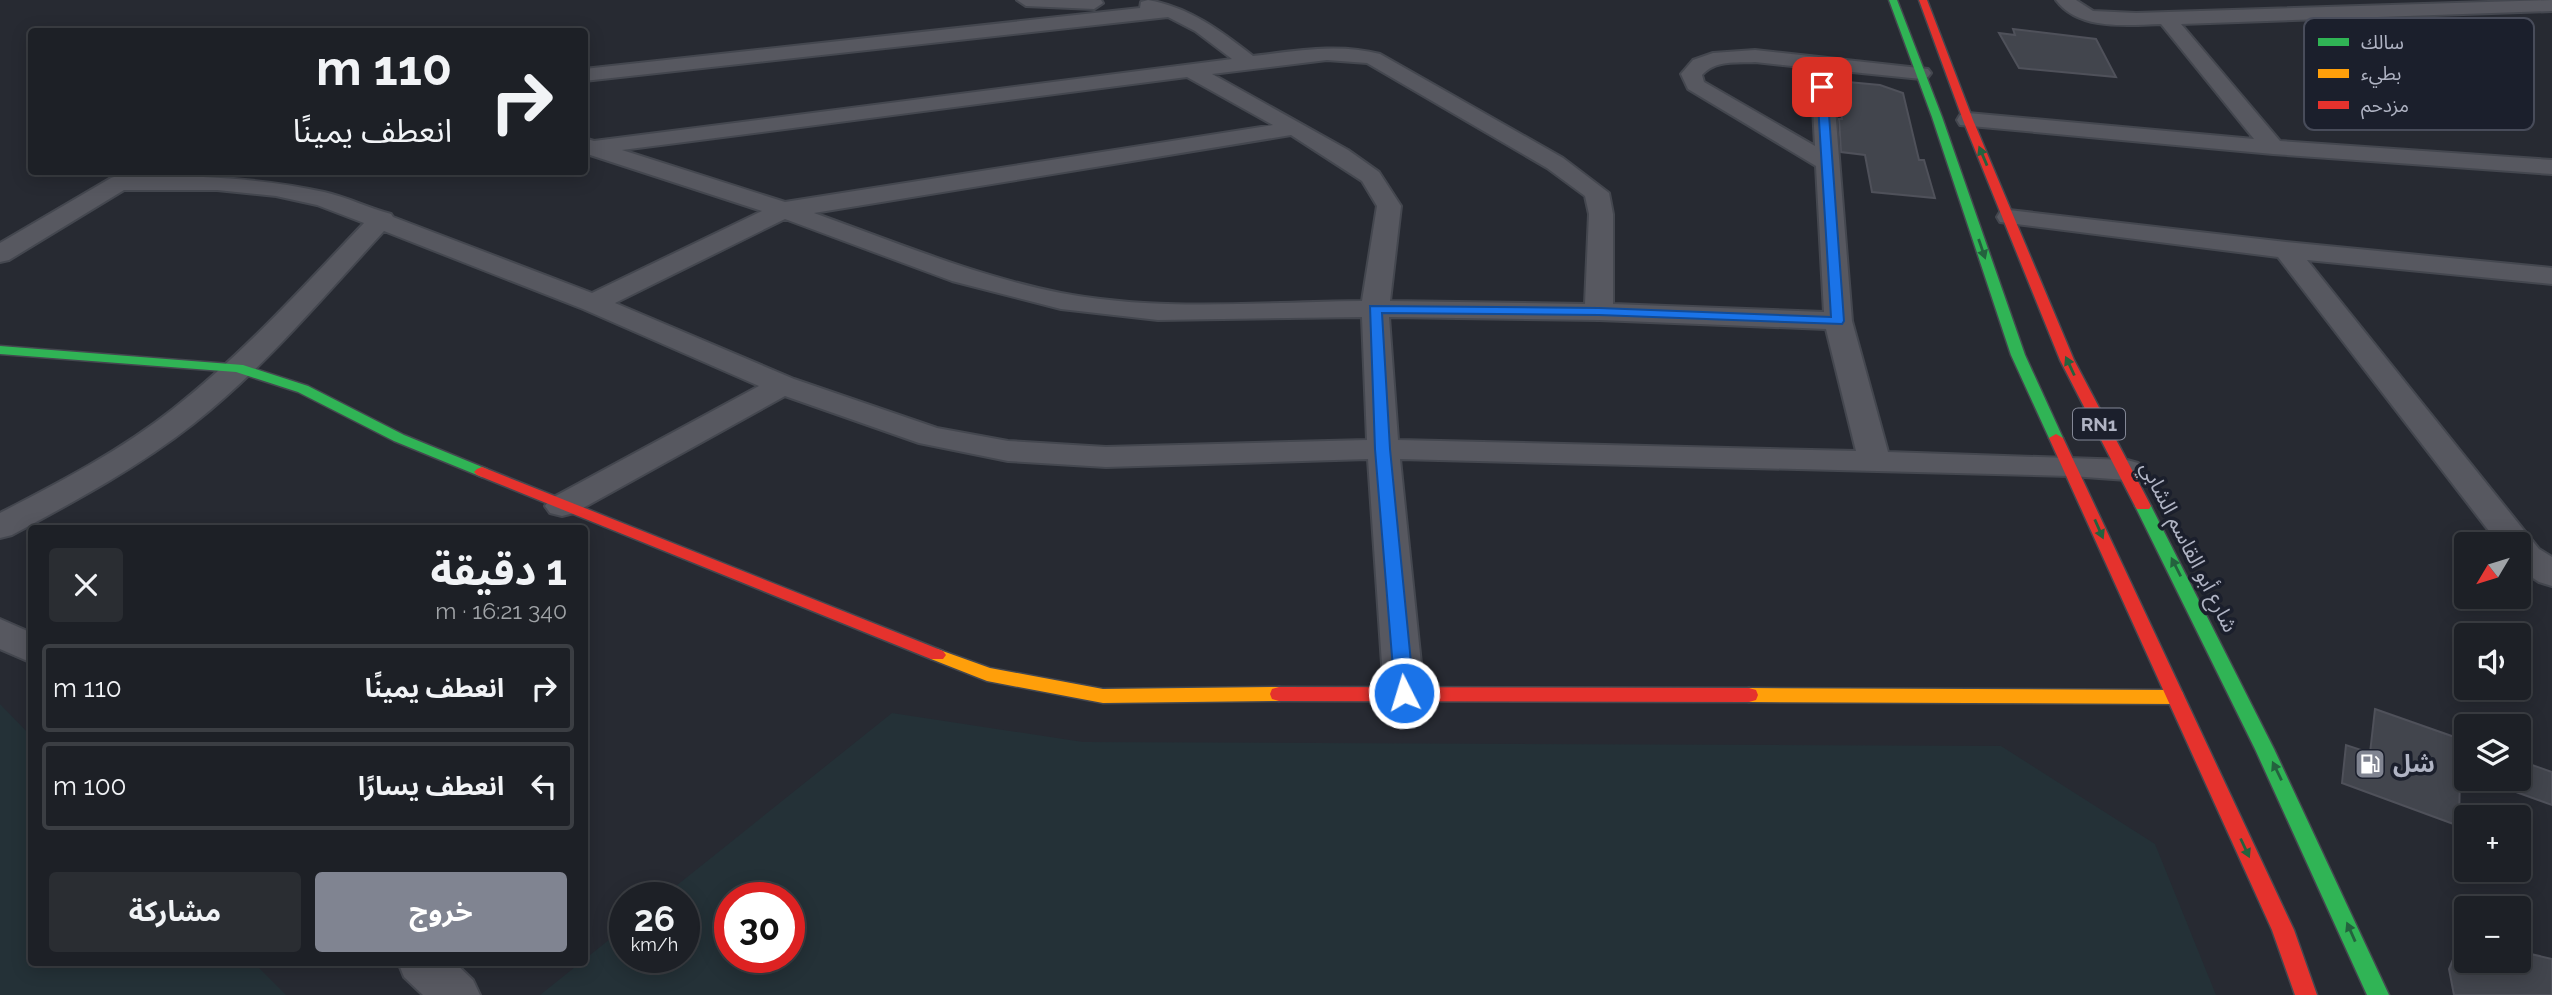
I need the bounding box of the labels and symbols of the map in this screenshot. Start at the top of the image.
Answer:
legend [2304,18,2534,130]
text: سالك [2361,31,2404,53]
pin [1792,57,1852,117]
text: بطيء [2361,62,2401,88]
text: مزدحم [2361,94,2409,120]
one-way arrow [1977,146,1989,166]
one-way arrow [1977,238,1988,259]
one-way arrow [2064,356,2075,376]
road number: RN1 [2073,408,2125,440]
street label: شارع أبو القاسم الشابي [2132,457,2243,638]
one-way arrow [2094,518,2105,539]
north arrow [2454,532,2530,609]
one-way arrow [2171,557,2182,577]
position arrow [1367,656,1441,730]
fuel station icon: شل [2353,747,2387,781]
place label: شل [2393,749,2435,778]
one-way arrow [2271,761,2283,781]
one-way arrow [2239,838,2251,858]
speed limit sign: 30 [714,882,805,973]
one-way arrow [2345,922,2357,942]

